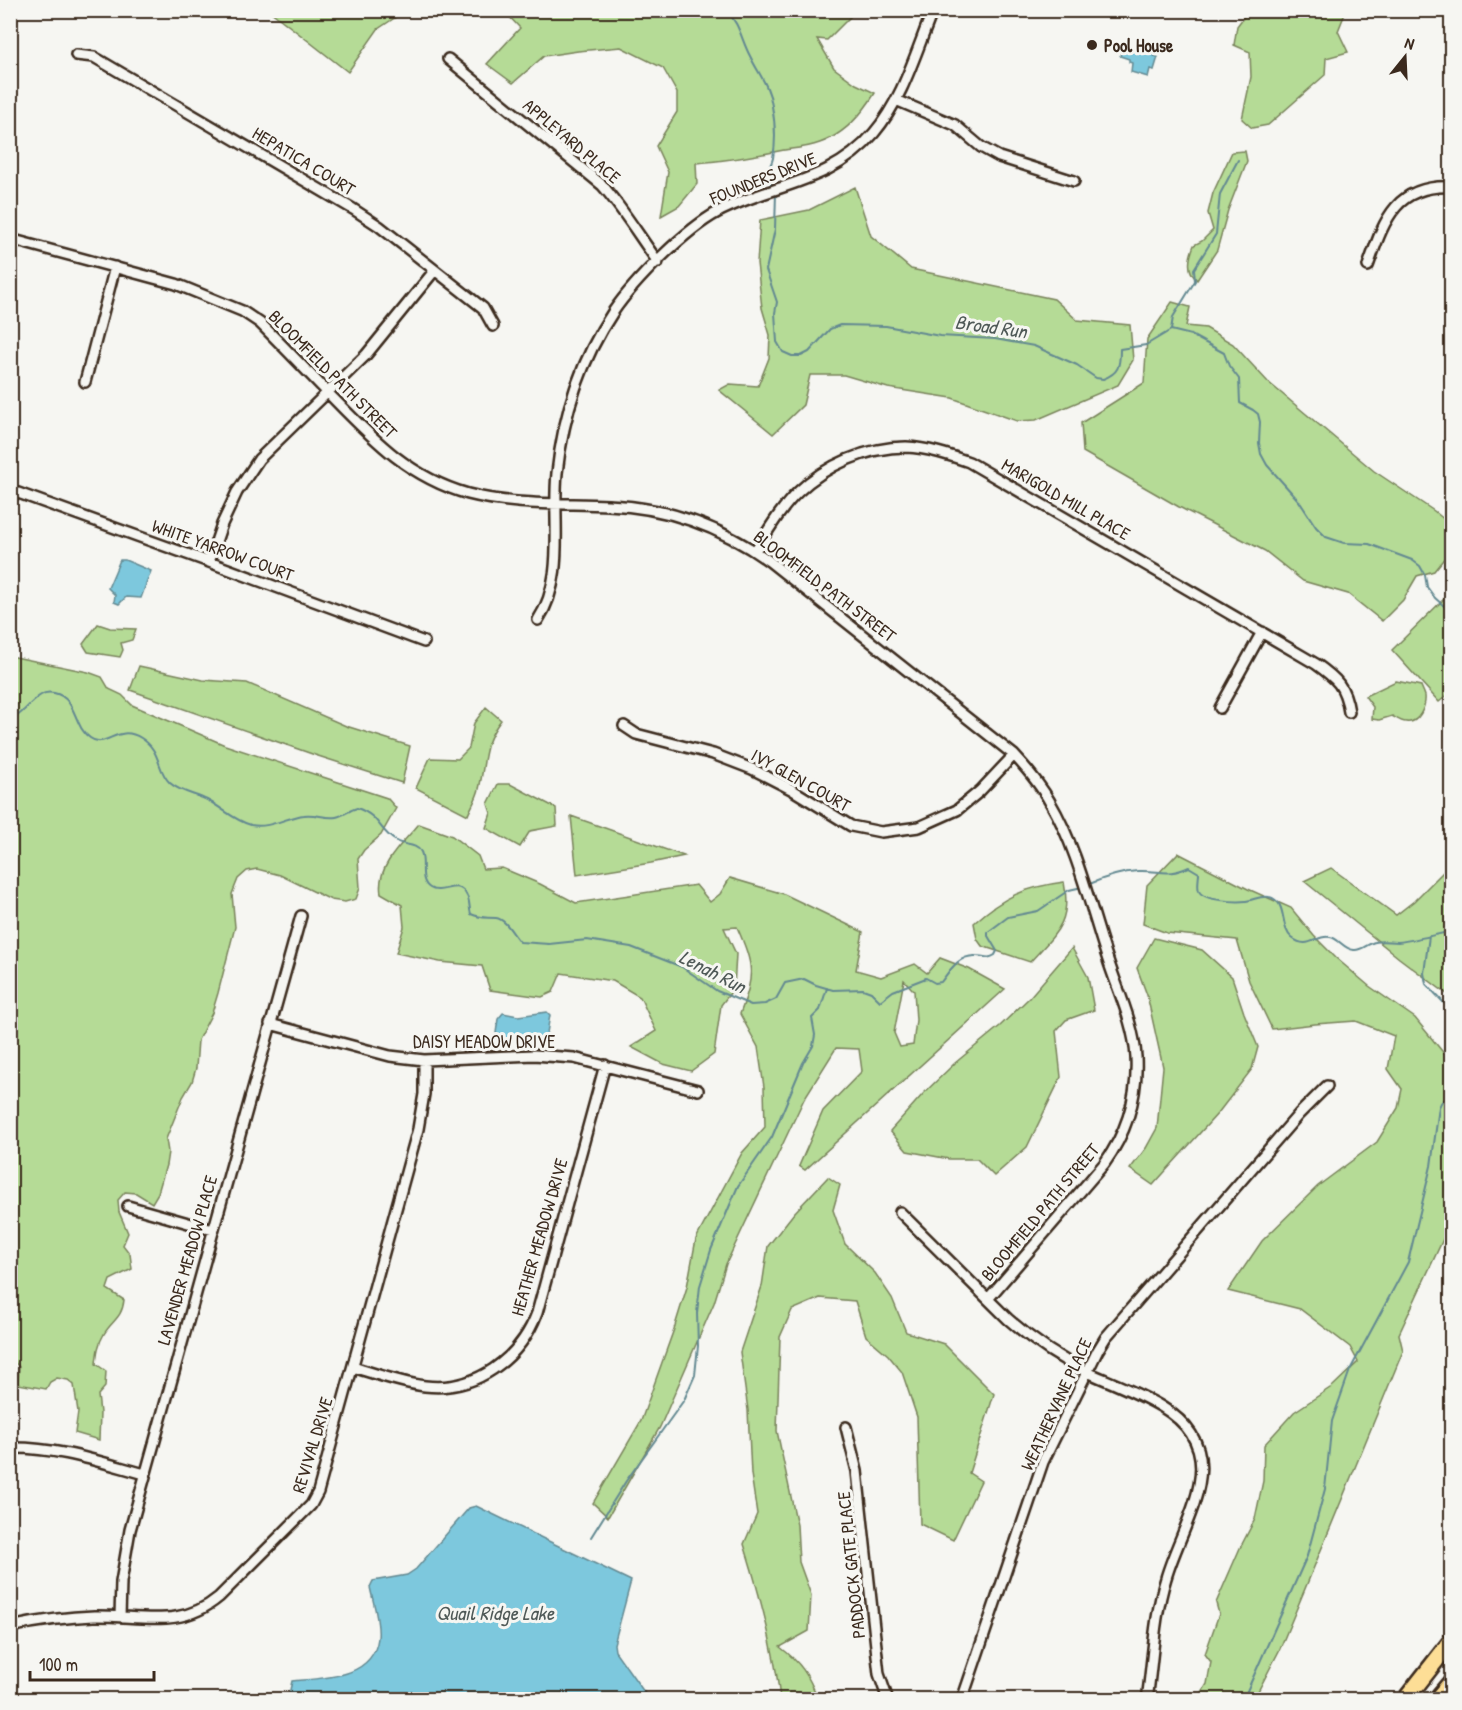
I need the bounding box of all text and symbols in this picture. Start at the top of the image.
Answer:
north arrow [1375,27,1435,87]
text: N [1402,31,1418,55]
place label: Pool House [1104,33,1174,58]
marker: Pool House [1085,38,1099,52]
street label: APPLEYARD PLACE [518,93,626,189]
street label: HEPATICA COURT [248,121,360,202]
street label: FOUNDERS DRIVE [705,145,820,211]
street label: BLOOMFIELD PATH STREET [263,304,403,444]
water label: Broad Run [953,308,1031,345]
street label: MARIGOLD MILL PLACE [997,452,1135,546]
street label: WHITE YARROW COURT [149,513,298,587]
street label: BLOOMFIELD PATH STREET [749,524,902,648]
street label: IVY GLEN COURT [747,742,856,818]
water label: Lenah Run [675,943,753,1000]
street label: DAISY MEADOW DRIVE [413,1029,555,1054]
street label: BLOOMFIELD PATH STREET [975,1137,1105,1286]
street label: HEATHER MEADOW DRIVE [505,1155,573,1319]
street label: LAVENDER MEADOW PLACE [151,1172,223,1348]
street label: WEATHERVANE PLACE [1014,1334,1098,1474]
street label: REVIVAL DRIVE [286,1394,338,1496]
street label: PADDOCK GATE PLACE [831,1490,871,1640]
water label: Quail Ridge Lake [436,1599,555,1627]
scale bar [30,1644,154,1682]
text: 100 m [39,1652,78,1677]

